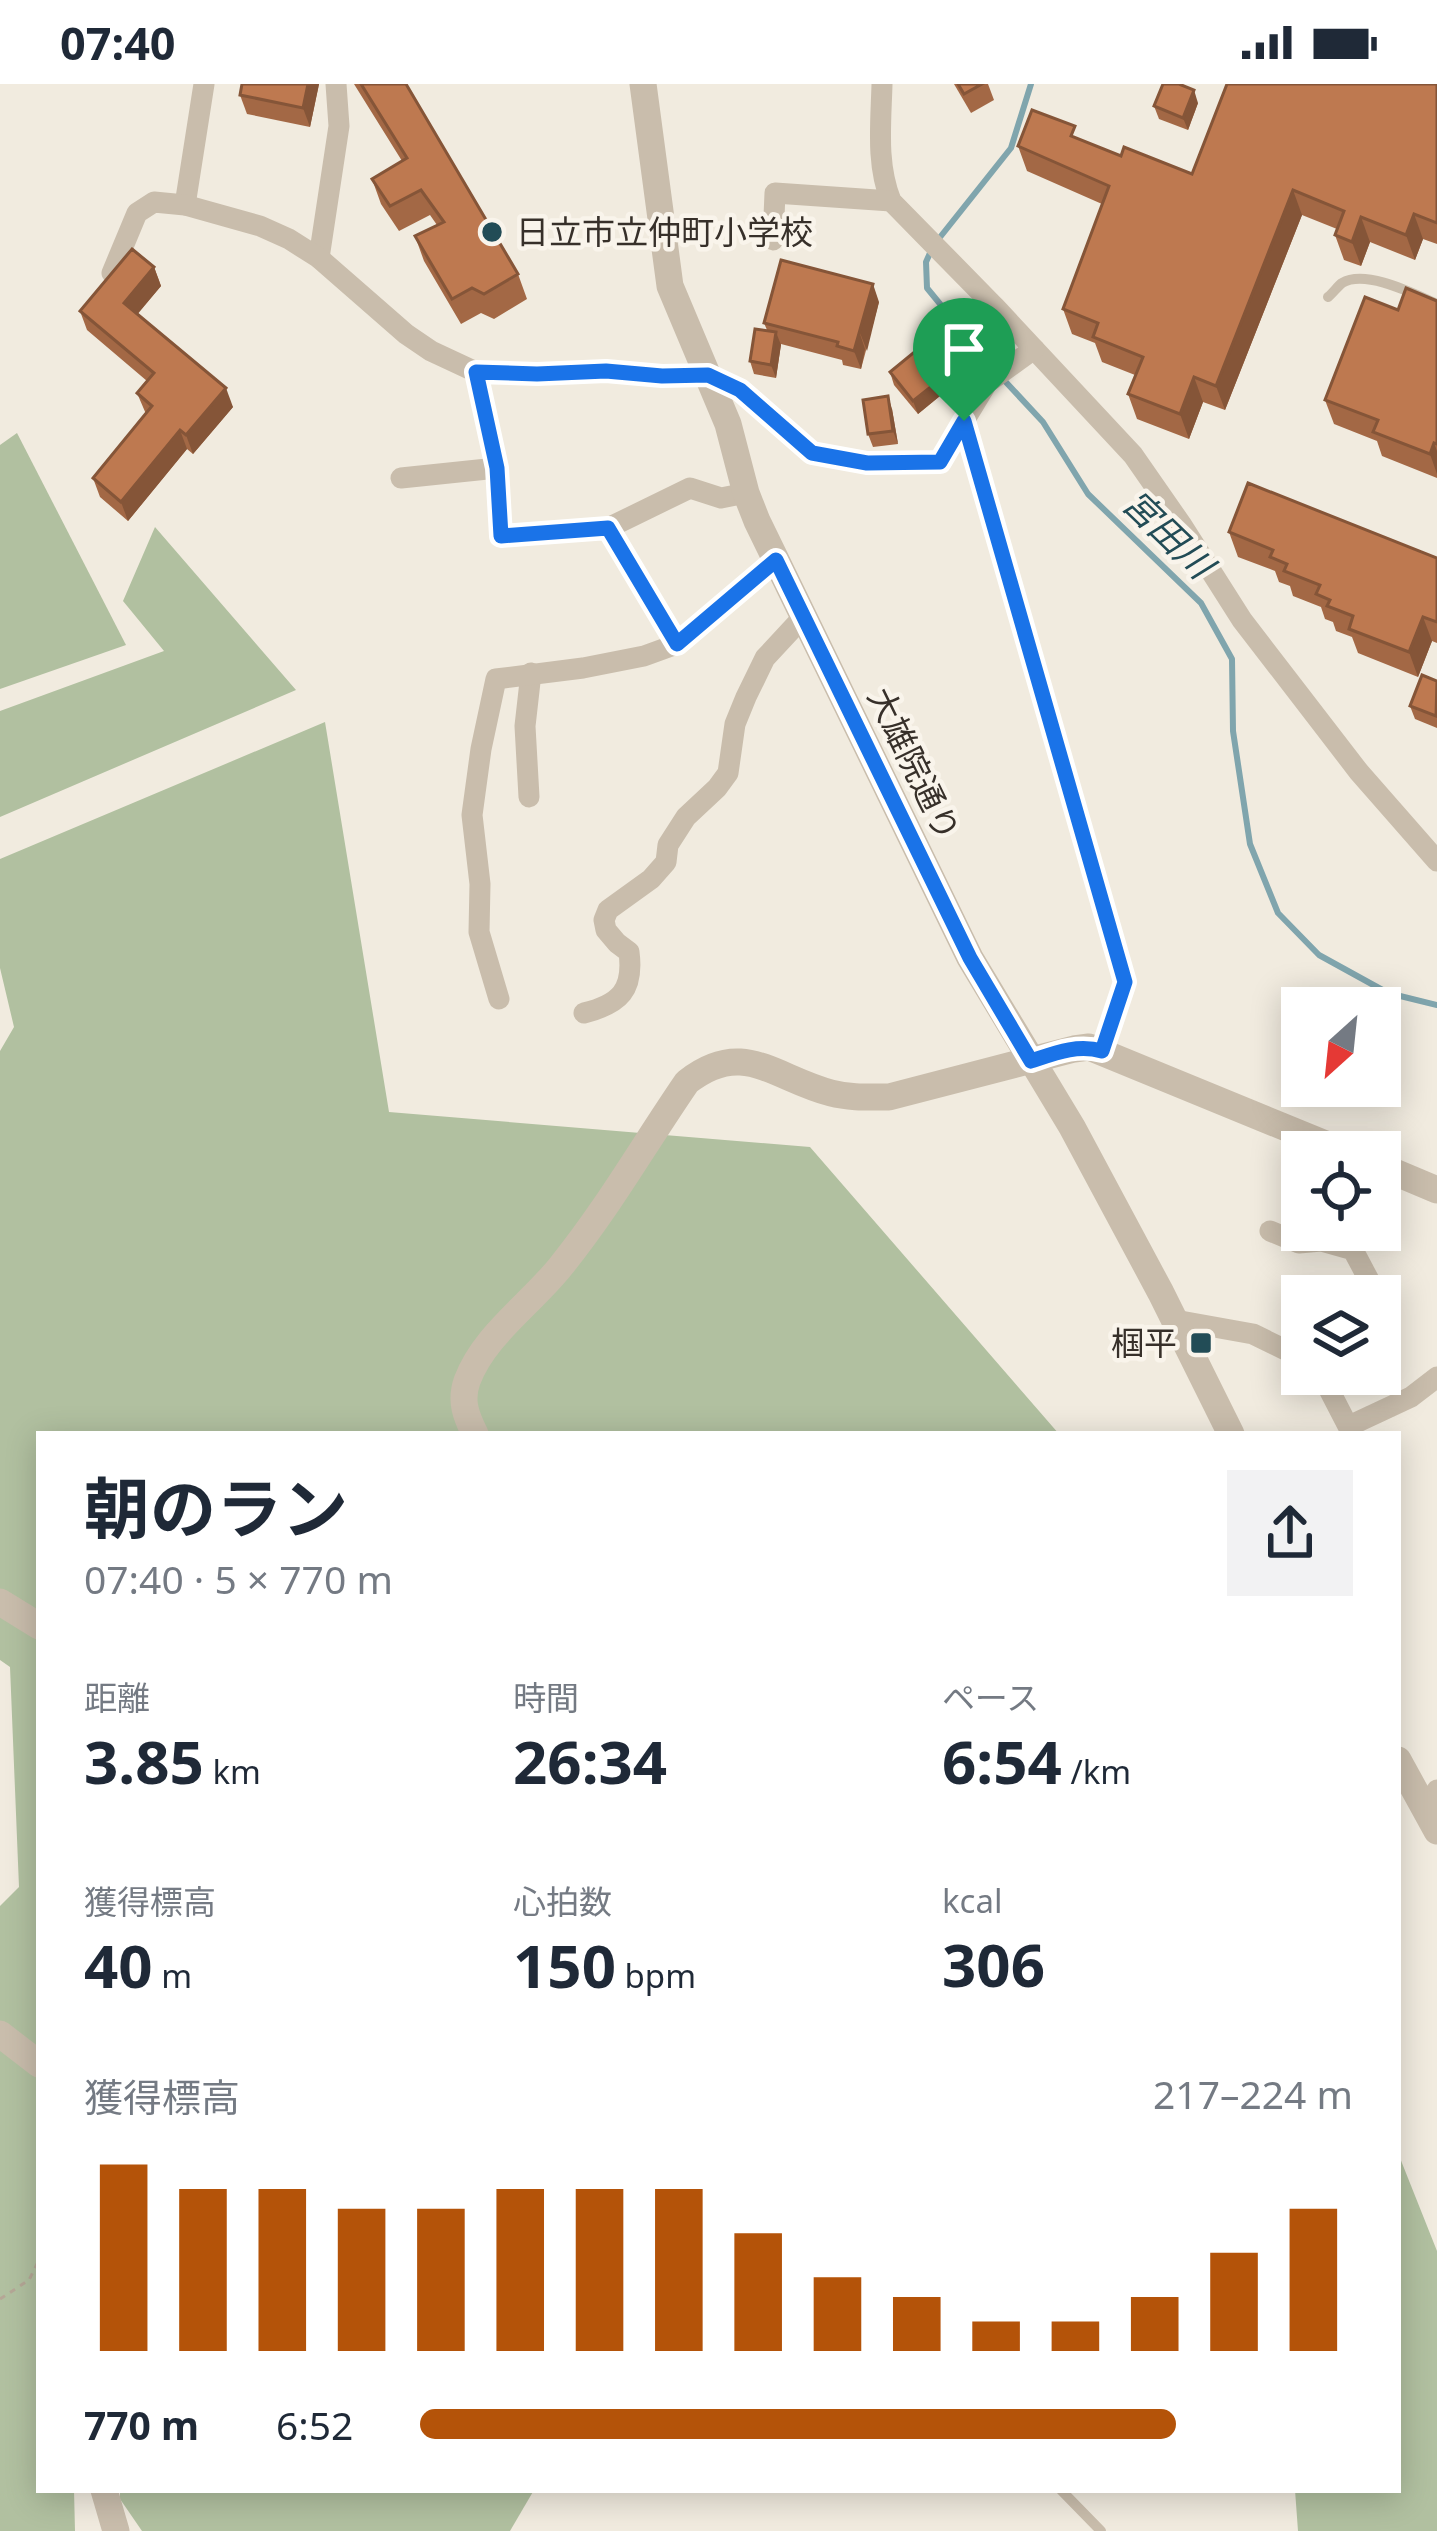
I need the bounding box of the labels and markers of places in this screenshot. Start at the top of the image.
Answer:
place label: 日立市立仲町小学校 [516,209,813,254]
marker: 日立市立仲町小学校 [479,219,505,245]
pin [913,298,1015,421]
place label: 椢平 [1111,1320,1177,1365]
marker: 椢平 [1188,1330,1214,1356]

